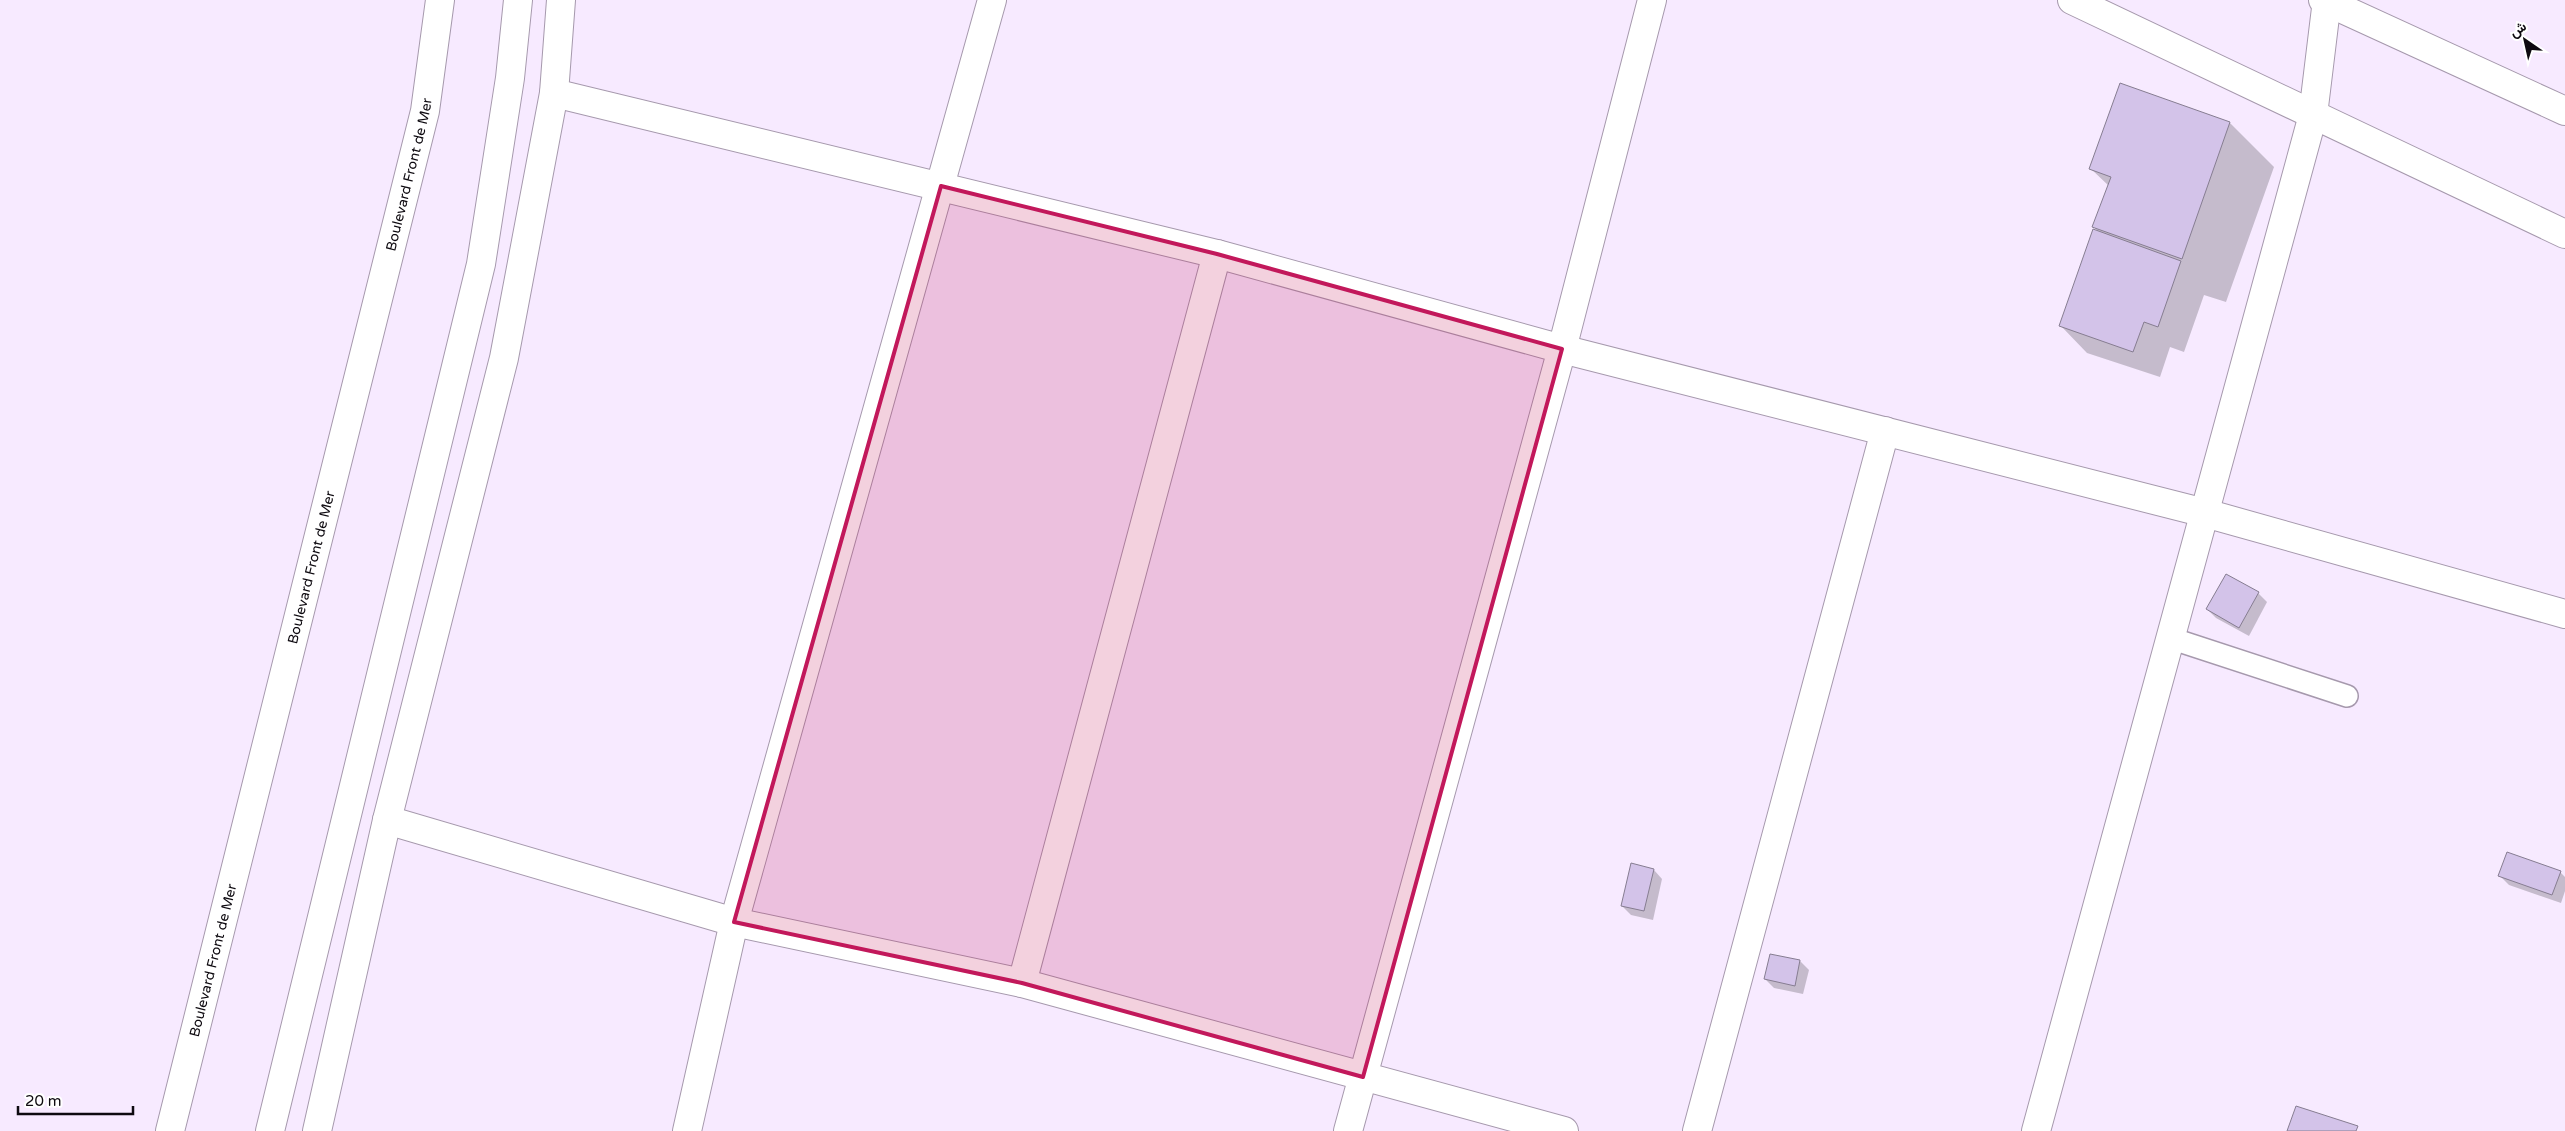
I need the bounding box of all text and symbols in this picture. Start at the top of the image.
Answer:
north arrow [2500,15,2550,65]
text: ش [2506,18,2530,41]
street label: Boulevard Front de Mer [382,96,436,253]
street label: Boulevard Front de Mer [284,489,339,646]
street label: Boulevard Front de Mer [186,881,241,1039]
scale bar [18,1084,132,1116]
text: 20 m [25,1092,62,1110]

